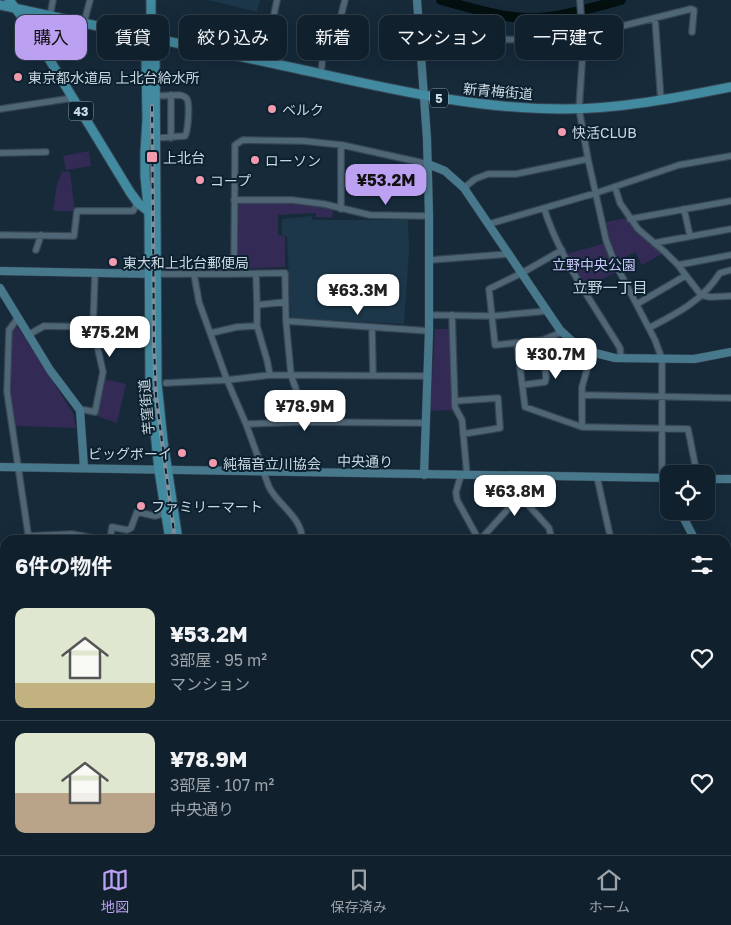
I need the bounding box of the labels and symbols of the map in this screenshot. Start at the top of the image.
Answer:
place label: 東京都水道局 上北台給水所 [28,69,200,86]
marker: 東京都水道局 上北台給水所 [12,71,24,83]
street label: 新青梅街道 [462,79,534,103]
road number: 5 [430,89,448,108]
place label: ベルク [282,101,324,118]
road number: 43 [68,102,94,120]
marker: ベルク [266,103,278,115]
place label: 快活CLUB [572,124,637,141]
marker: 快活CLUB [556,126,568,138]
place label: 上北台 [163,149,205,166]
marker: 上北台 [145,150,159,164]
place label: ローソン [265,152,321,169]
marker: ローソン [249,154,261,166]
pin: ¥53.2M [345,164,427,206]
place label: コープ [210,172,251,189]
marker: コープ [194,174,206,186]
place label: 東大和上北台郵便局 [123,254,249,271]
marker: 東大和上北台郵便局 [107,256,119,268]
park label: 立野中央公園 [552,256,636,273]
pin: ¥63.3M [317,274,399,316]
district label: 立野一丁目 [572,278,648,296]
pin: ¥75.2M [69,316,151,358]
pin: ¥30.7M [515,338,597,380]
street label: 芋窪街道 [135,378,157,436]
pin: ¥78.9M [264,390,346,432]
place label: ビッグボーイ [88,445,172,462]
marker: ビッグボーイ [176,447,188,459]
street label: 中央通り [337,452,393,470]
place label: 純福音立川協会 [223,455,321,472]
marker: 純福音立川協会 [207,457,219,469]
pin: ¥63.8M [474,474,556,517]
place label: ファミリーマート [151,498,263,515]
marker: ファミリーマート [135,500,147,512]

